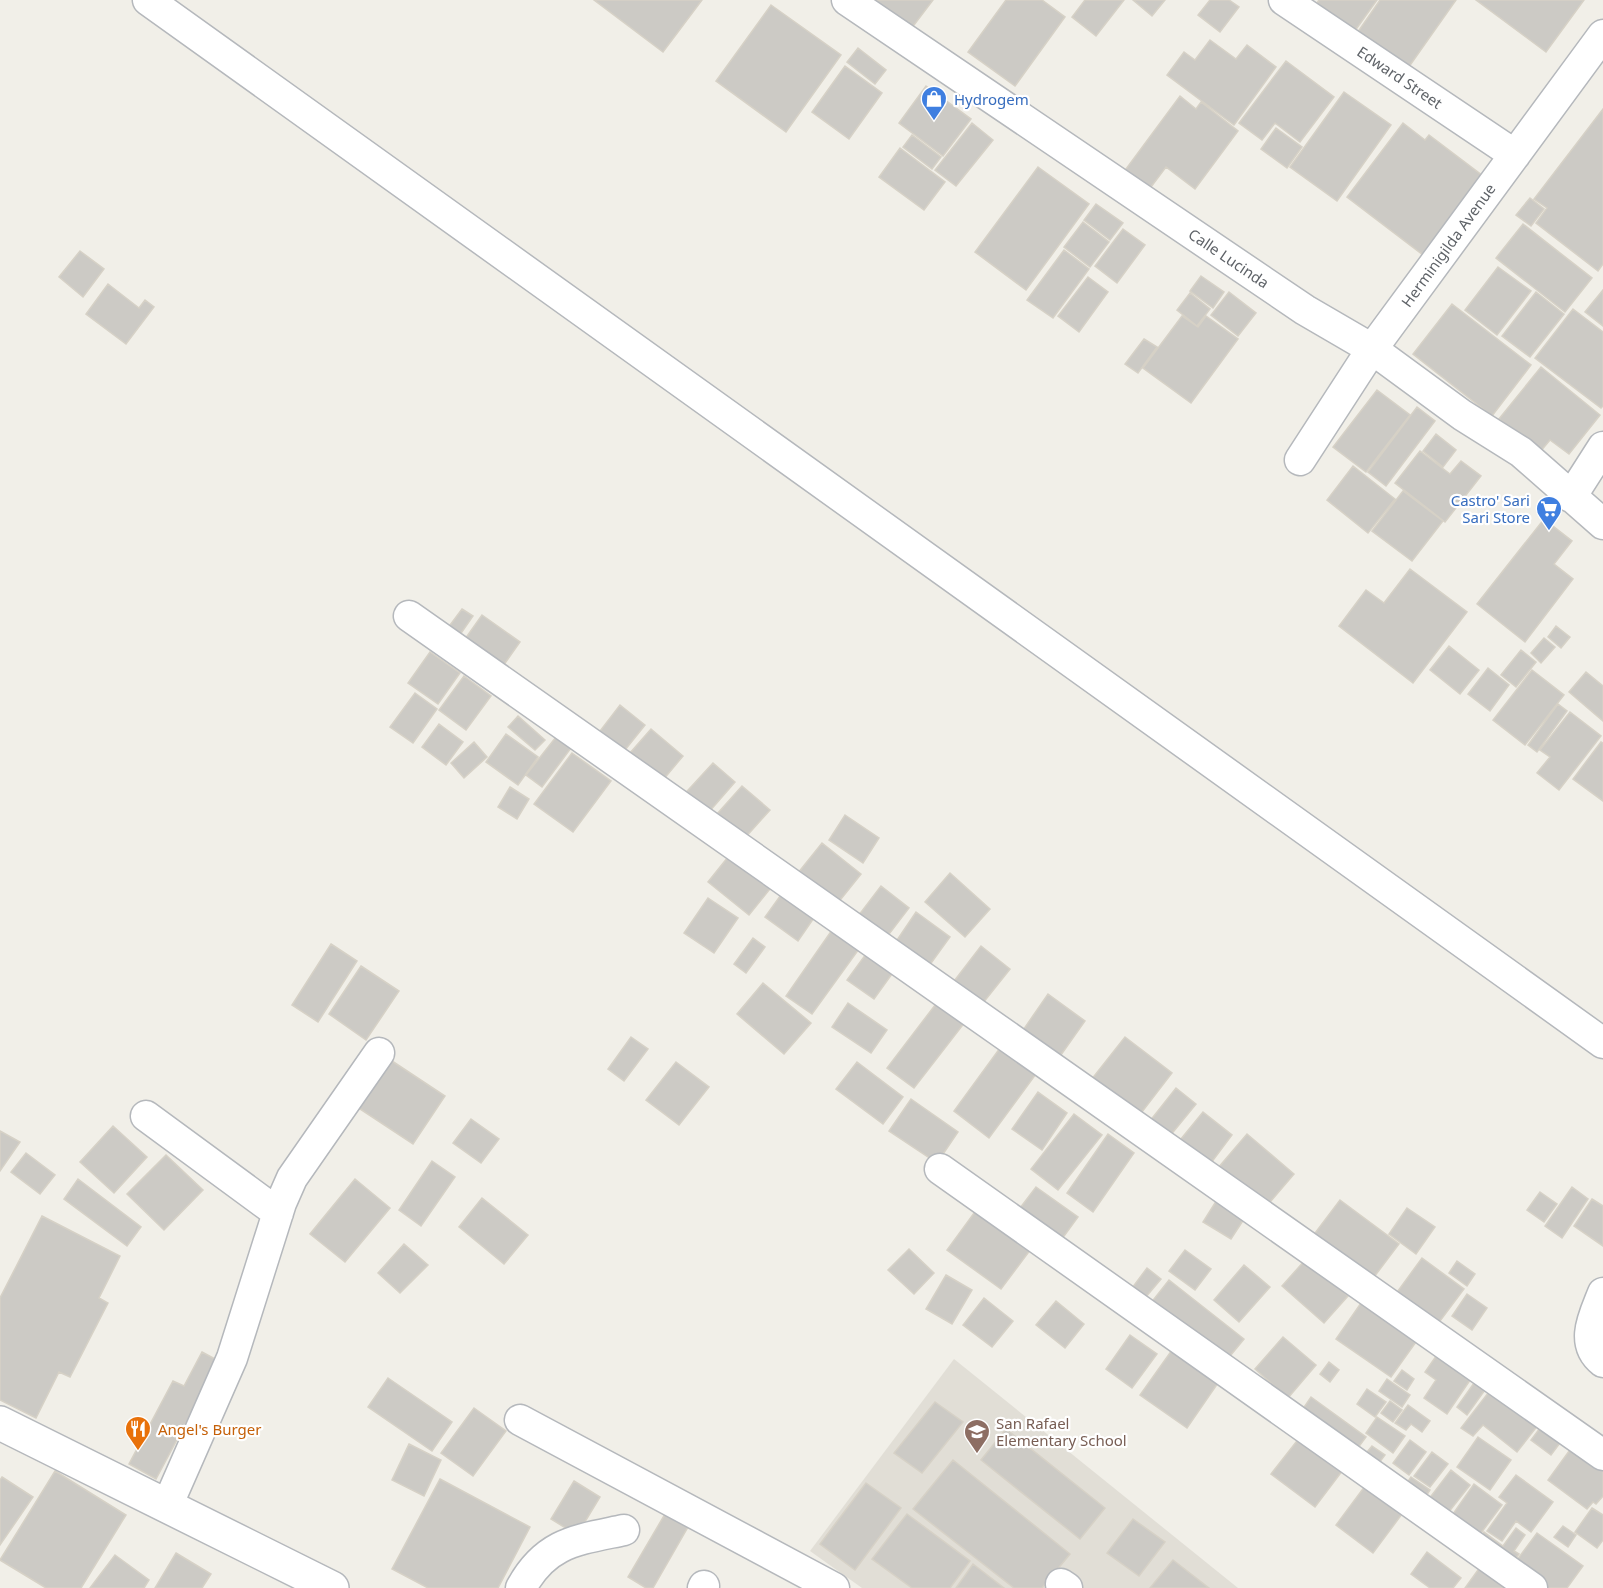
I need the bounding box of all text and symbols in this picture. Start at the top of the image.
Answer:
street label: Edward Street [1354,41,1447,113]
shop icon: Hydrogem [919,84,949,122]
place label: Hydrogem [954,89,1029,109]
street label: Herminigilda Avenue [1396,179,1500,311]
street label: Calle Lucinda [1185,224,1273,292]
place label: Castro' Sari Sari Store [1451,490,1530,527]
supermarket icon: Castro' Sari Sari Store [1534,494,1564,532]
place label: San Rafael Elementary School [996,1413,1127,1450]
restaurant icon: Angel's Burger [123,1414,153,1452]
school or university icon: San Rafael Elementary School [962,1417,992,1455]
place label: Angel's Burger [158,1419,261,1439]

